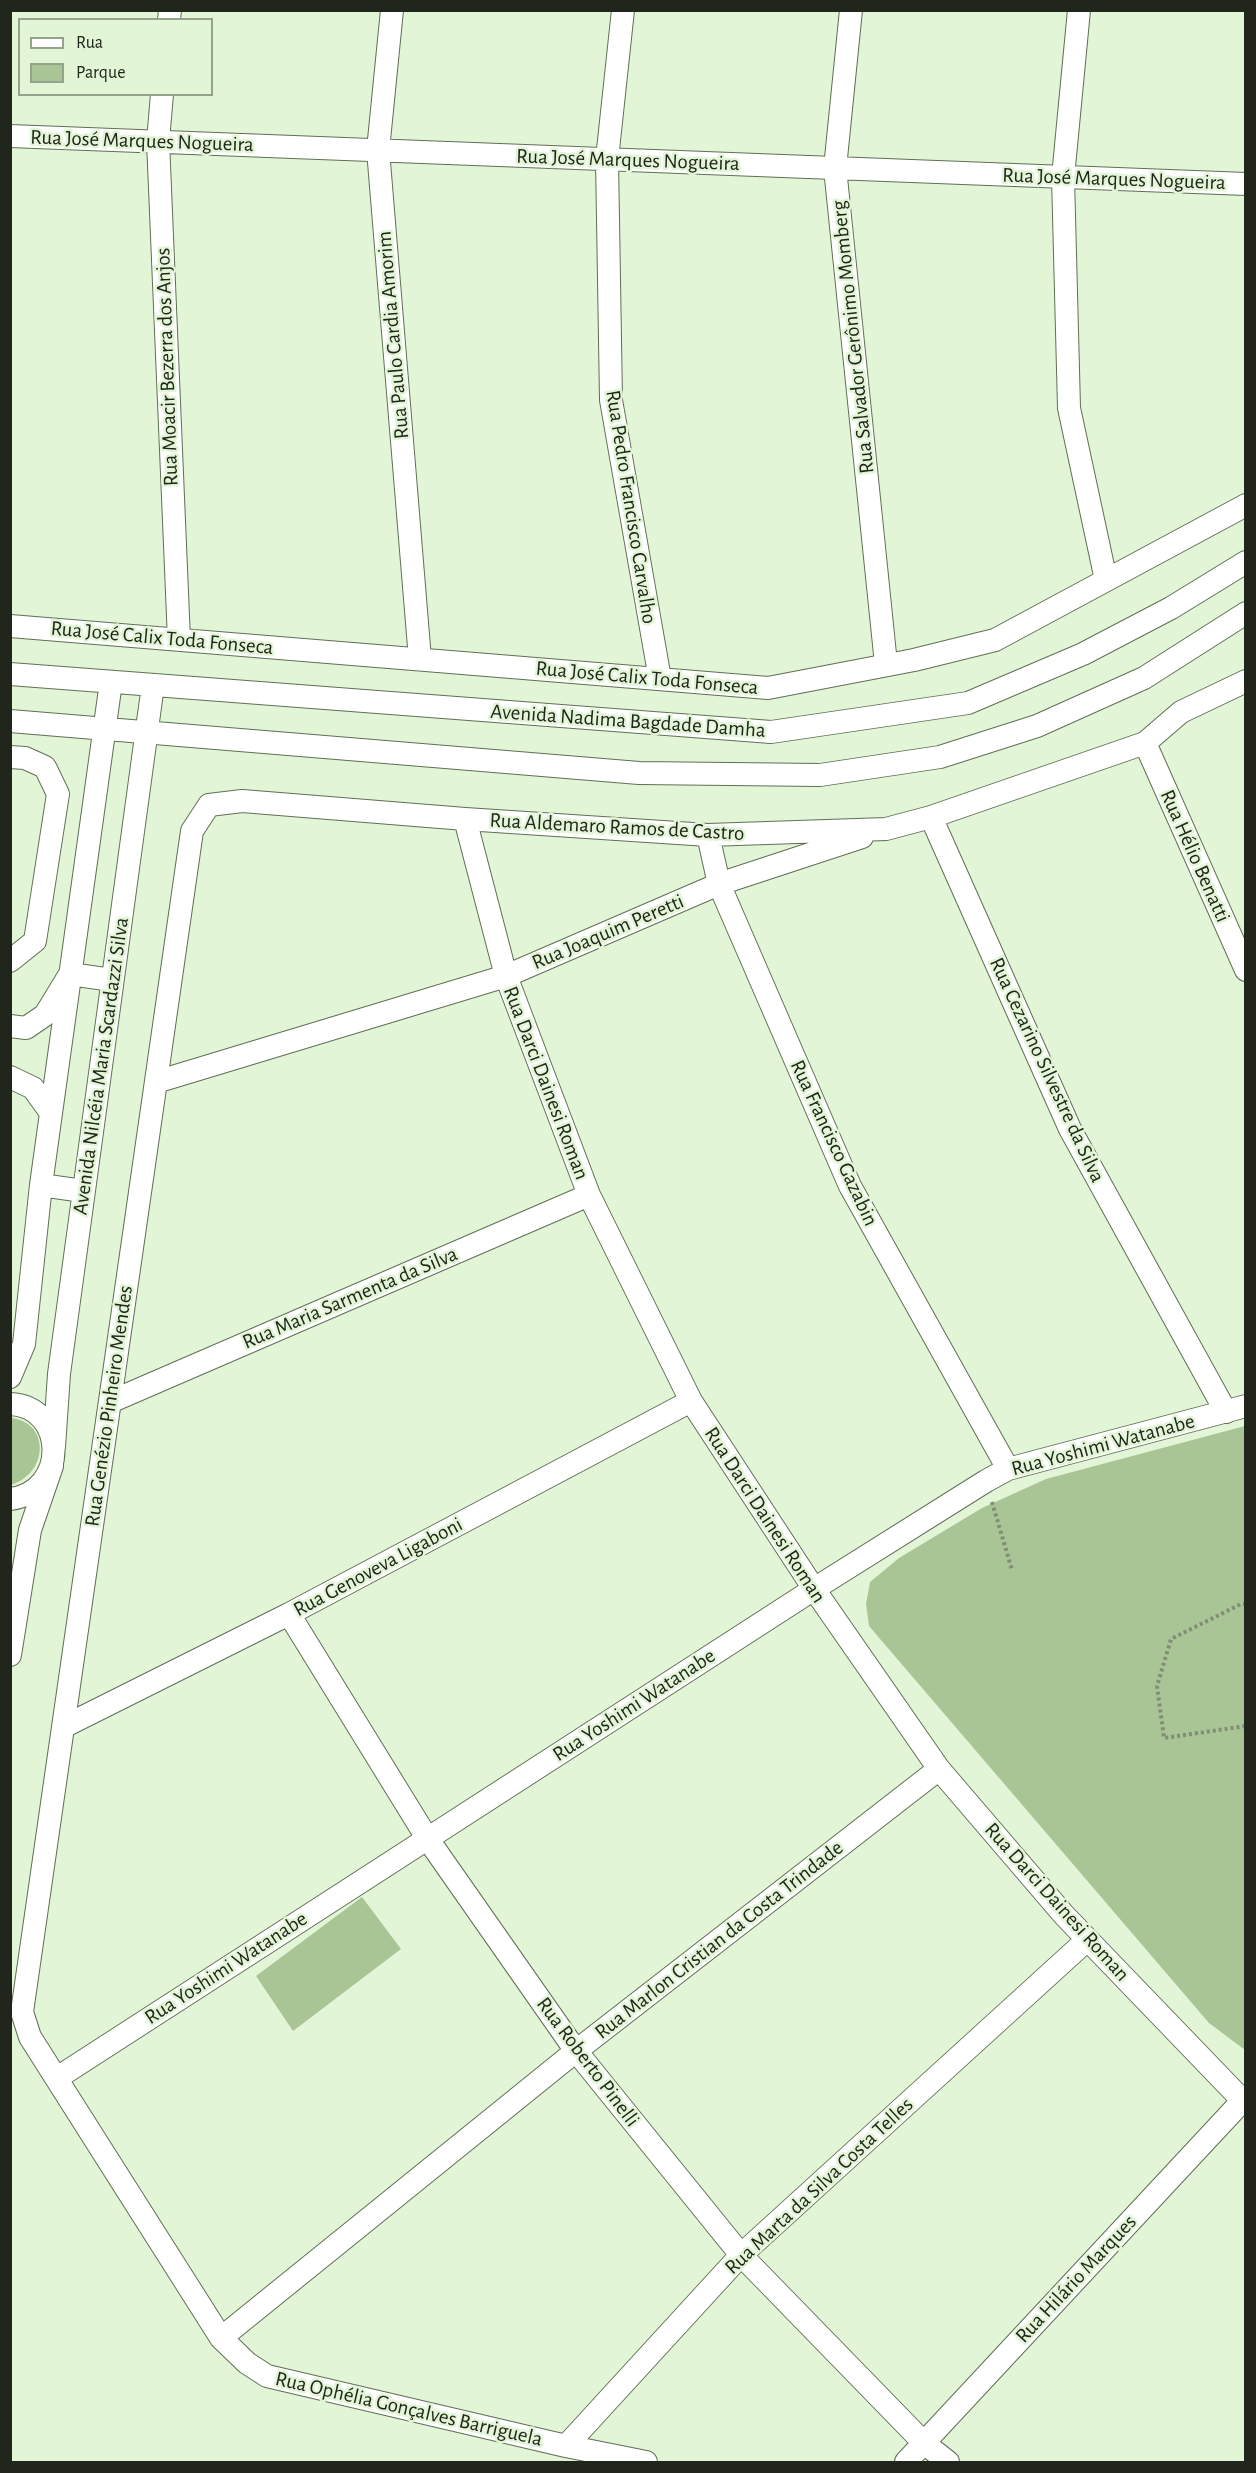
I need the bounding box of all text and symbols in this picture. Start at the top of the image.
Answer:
legend [18,18,213,96]
text: Rua [76,34,103,52]
text: Parque [76,64,125,82]
street label: Rua José Marques Nogueira [30,125,254,157]
street label: Rua José Marques Nogueira [516,144,740,176]
street label: Rua José Marques Nogueira [1002,163,1226,195]
street label: Rua Salvador Gerônimo Momberg [826,199,880,475]
street label: Rua Paulo Cardia Amorim [371,230,415,440]
street label: Rua Moacir Bezerra dos Anjos [150,247,184,487]
street label: Rua Pedro Francisco Carvalho [600,388,662,626]
street label: Rua José Calix Toda Fonseca [50,616,274,660]
street label: Rua José Calix Toda Fonseca [535,656,759,700]
street label: Avenida Nadima Bagdade Damha [490,699,766,743]
street label: Rua Hélio Benatti [1154,786,1236,926]
street label: Rua Aldemaro Ramos de Castro [489,808,745,846]
street label: Rua Joaquim Peretti [528,889,688,975]
street label: Avenida Nilcéia Maria Scardazzi Silva [68,916,134,1216]
street label: Rua Cezarino Silvestre da Silva [984,954,1110,1186]
street label: Rua Darci Dainesi Roman [498,983,594,1183]
street label: Rua Francisco Gazabin [784,1056,884,1230]
street label: Rua Maria Sarmenta da Silva [239,1241,461,1355]
street label: Rua Genézio Pinheiro Mendes [80,1284,138,1528]
street label: Rua Yoshimi Watanabe [1009,1408,1197,1482]
street label: Rua Darci Dainesi Roman [699,1422,831,1608]
street label: Rua Genoveva Ligaboni [289,1512,467,1622]
street label: Rua Yoshimi Watanabe [548,1643,720,1767]
street label: Rua Darci Dainesi Roman [979,1817,1135,1987]
street label: Rua Marlon Cristian da Costa Trindade [590,1835,848,2045]
street label: Rua Yoshimi Watanabe [140,1906,312,2030]
street label: Rua Roberto Pinelli [531,1992,645,2132]
street label: Rua Marta da Silva Costa Telles [720,2092,918,2280]
street label: Rua Hilário Marques [1010,2210,1142,2348]
street label: Rua Ophélia Gonçalves Barriguela [273,2366,545,2452]

